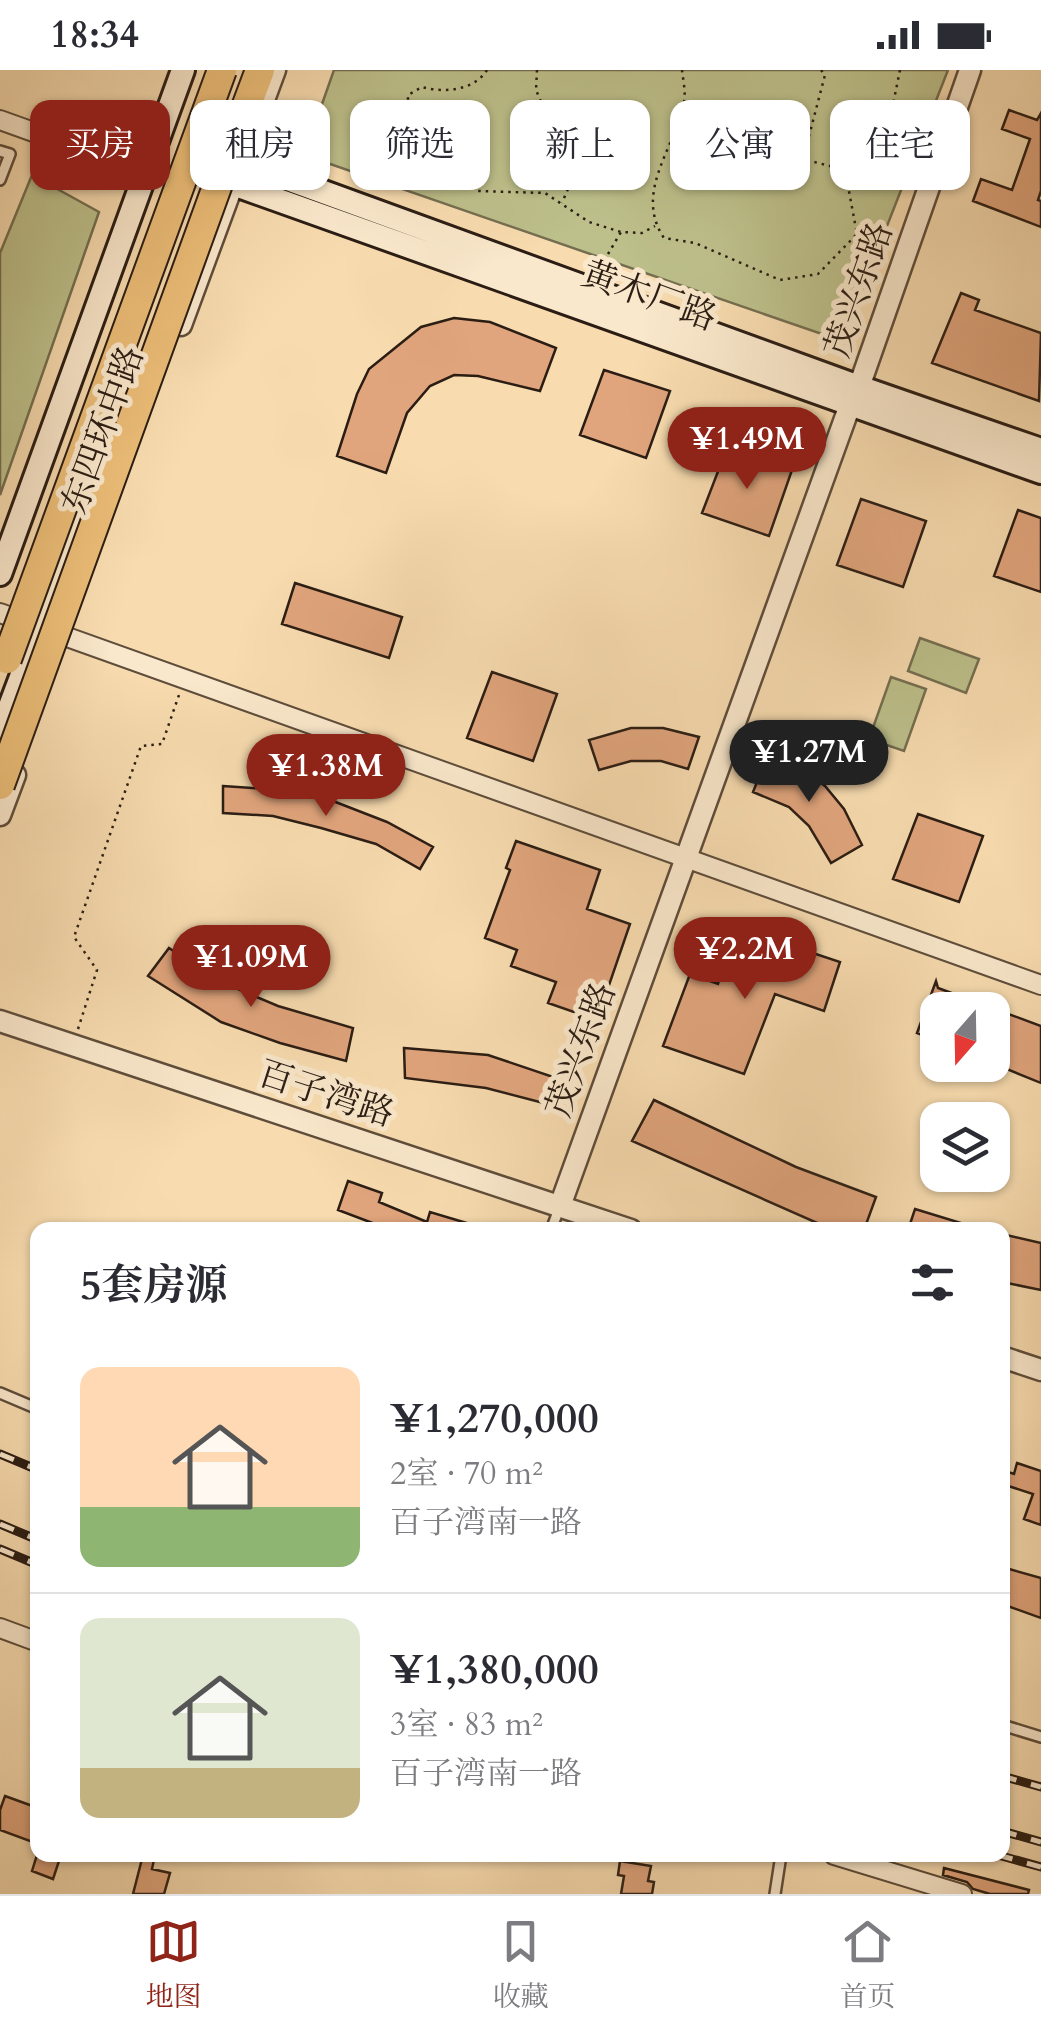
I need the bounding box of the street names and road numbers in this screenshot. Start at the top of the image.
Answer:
street label: 茂兴东路 [814,216,904,364]
street label: 黄木厂路 [575,250,723,342]
street label: 东四环中路 [51,340,155,520]
street label: 茂兴东路 [535,976,627,1124]
street label: 百子湾路 [252,1050,400,1138]

